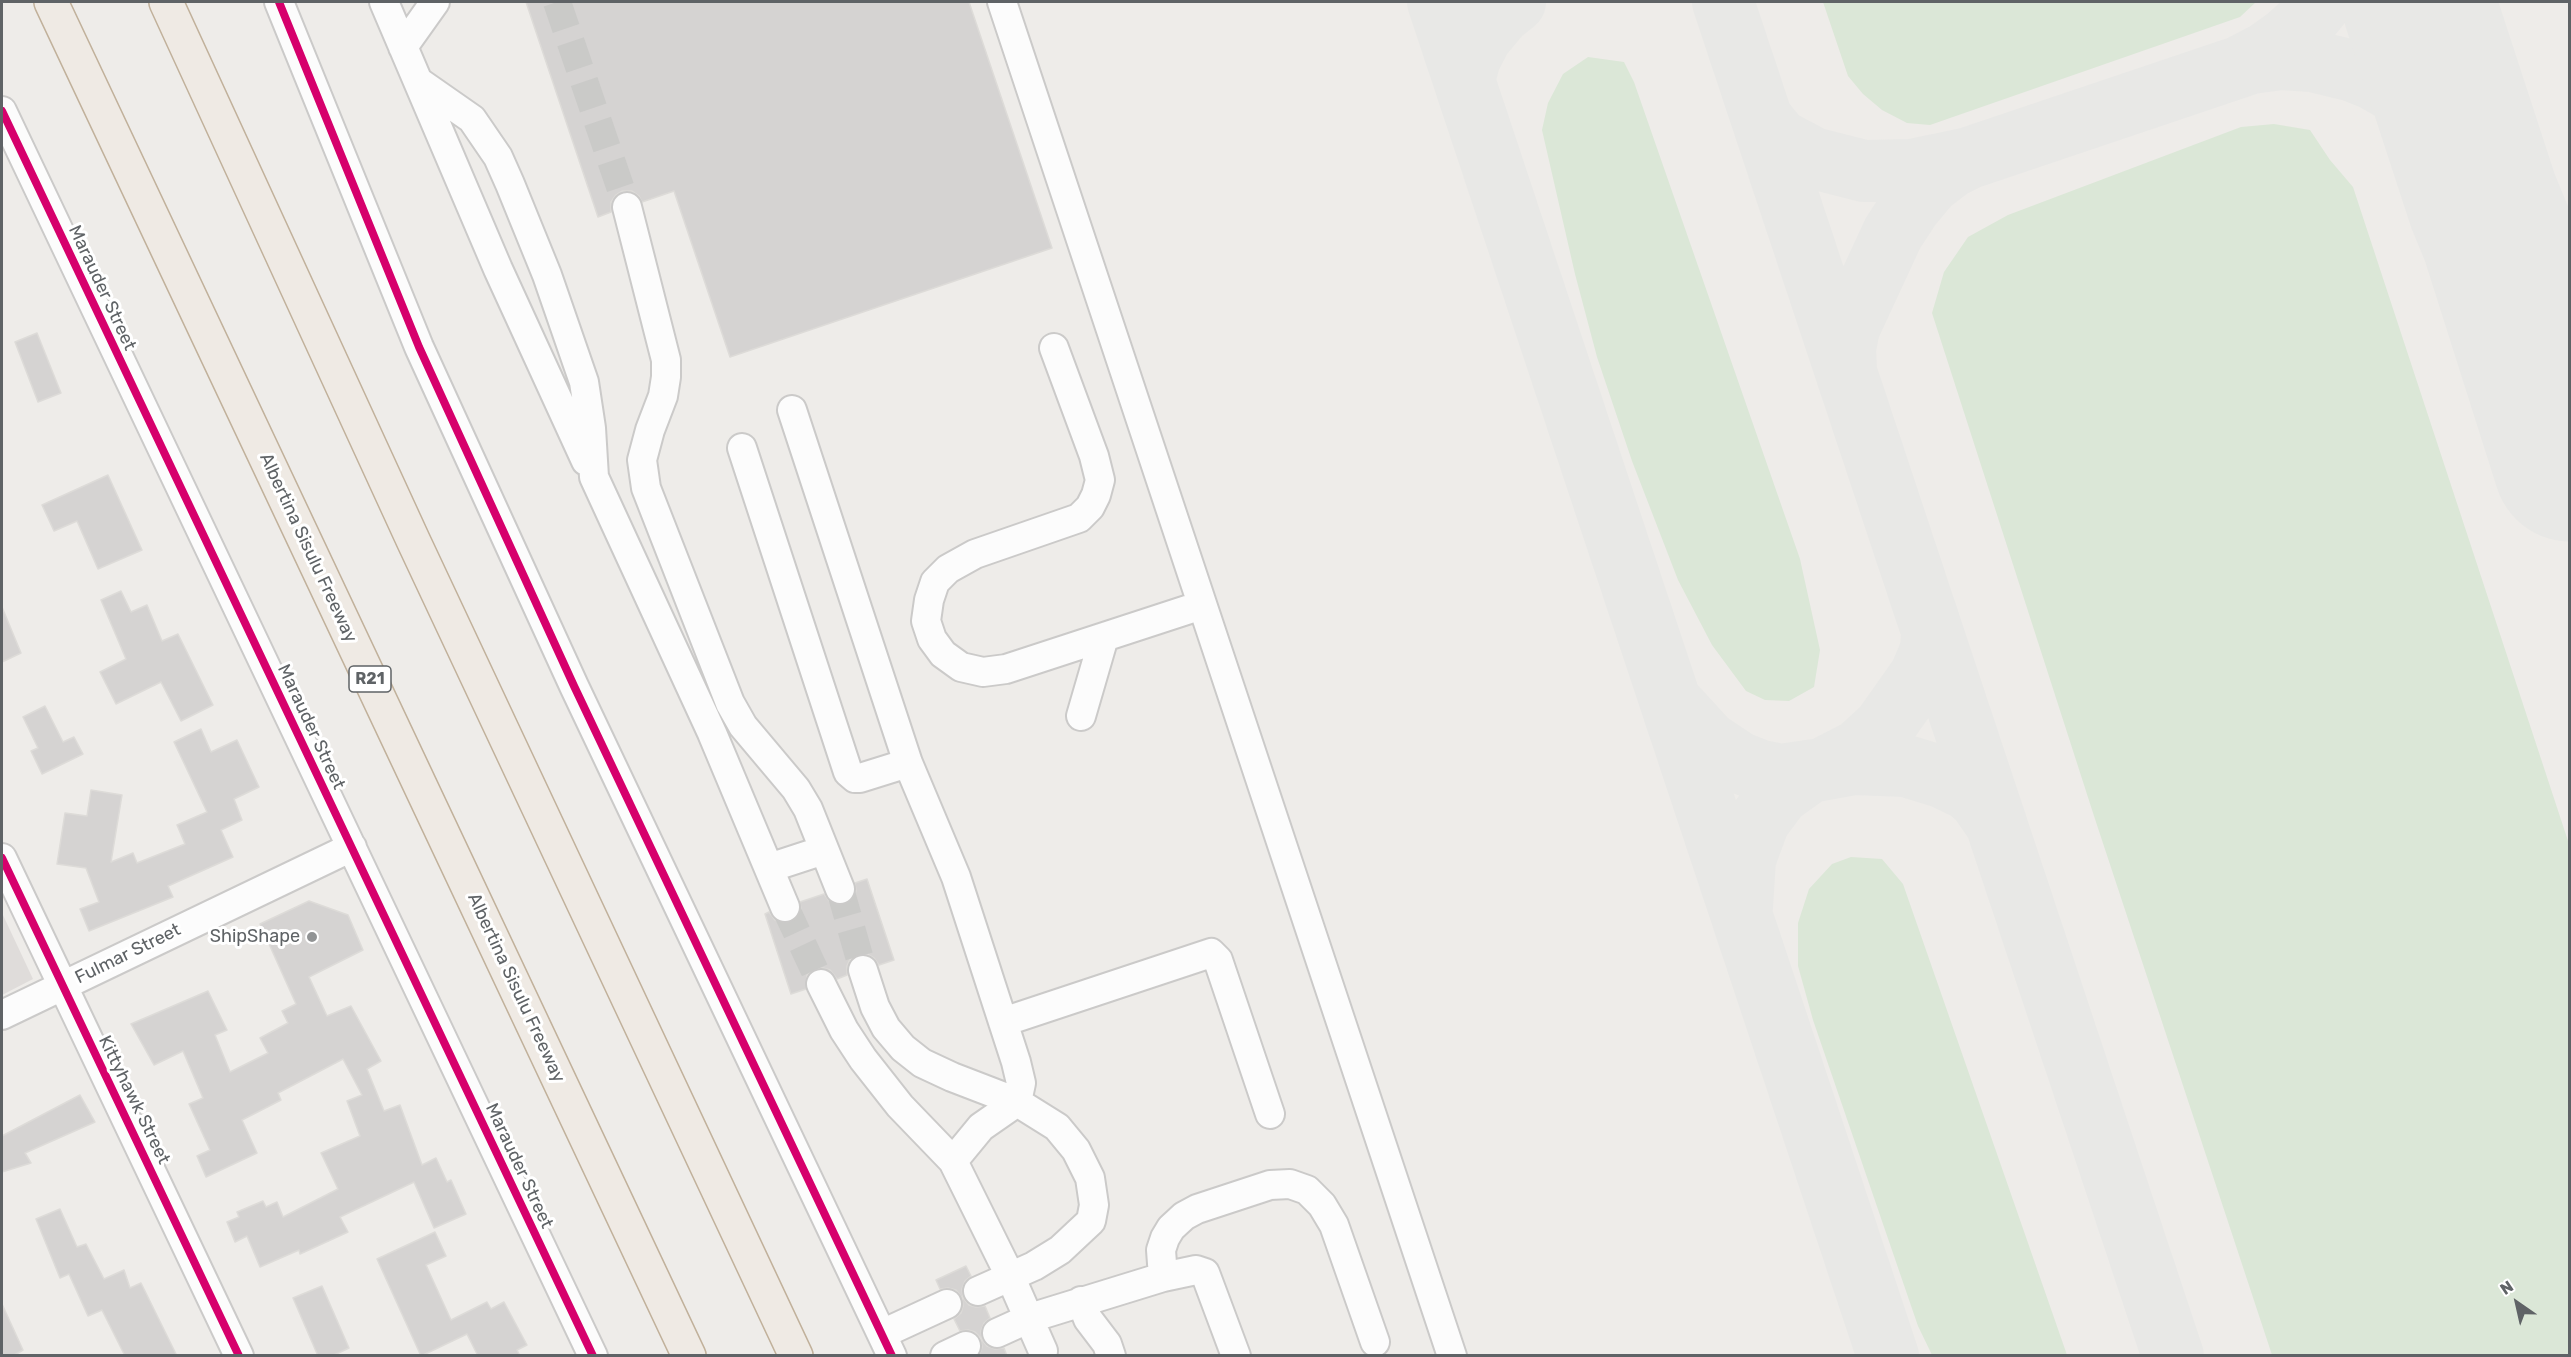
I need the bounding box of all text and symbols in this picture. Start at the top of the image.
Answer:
street label: Marauder Street [64,222,140,354]
street label: Albertina Sisulu Freeway [255,450,361,646]
street label: Marauder Street [273,661,349,793]
road number: R21 [349,666,391,692]
street label: Albertina Sisulu Freeway [463,890,569,1086]
street label: Fulmar Street [72,919,184,989]
place label: ShipShape [210,926,300,948]
marker: ShipShape [305,930,319,944]
street label: Kittyhawk Street [94,1032,174,1168]
street label: Marauder Street [481,1100,557,1232]
north arrow [2487,1273,2547,1333]
text: N [2497,1277,2517,1299]

